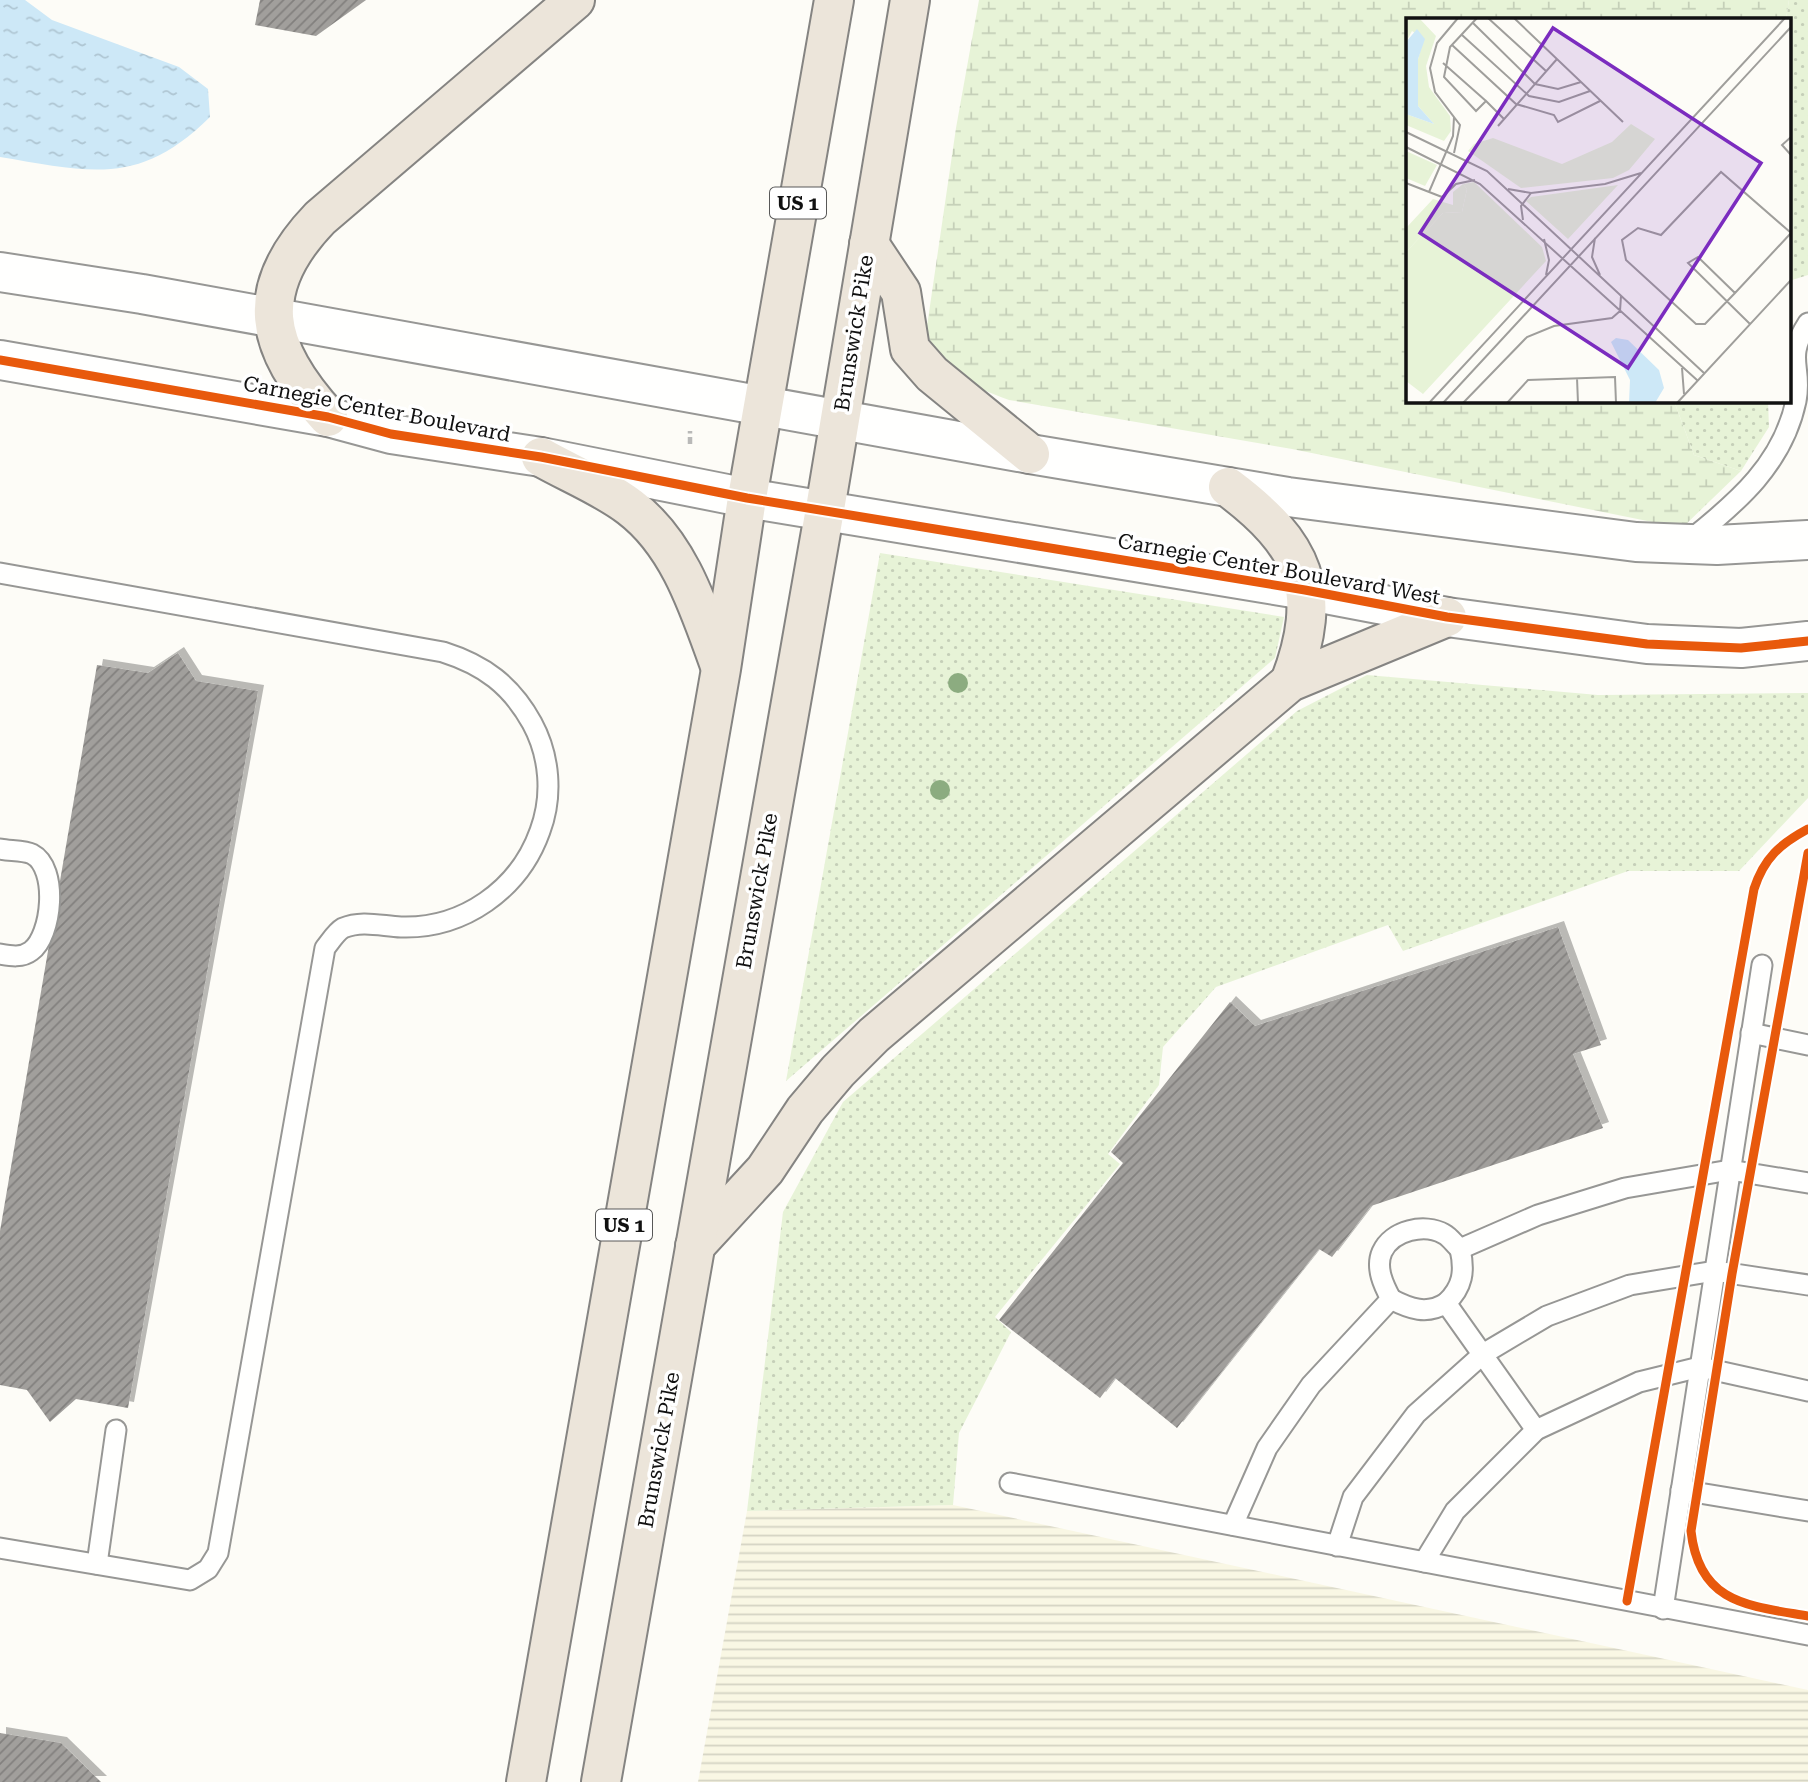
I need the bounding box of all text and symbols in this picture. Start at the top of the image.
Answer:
inset map [1406,18,1790,402]
road number: US 1 [770,188,826,218]
street label: Brunswick Pike [830,253,878,413]
street label: Carnegie Center Boulevard [241,371,513,447]
street label: Carnegie Center Boulevard West [1116,529,1442,609]
street label: Brunswick Pike [731,811,783,971]
road number: US 1 [596,1210,652,1240]
street label: Brunswick Pike [633,1370,685,1530]

